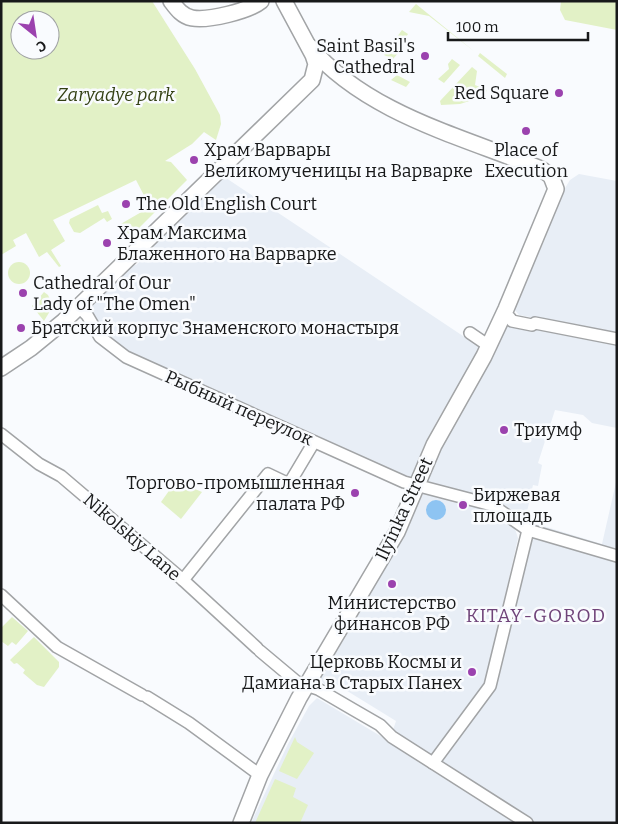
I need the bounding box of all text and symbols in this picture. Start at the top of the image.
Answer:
north arrow [10,10,60,60]
scale bar [448,10,588,42]
text: 100 m [456,18,499,36]
place label: Saint Basil's Cathedral [316,35,415,78]
text: С [33,36,49,55]
marker: Saint Basil's Cathedral [419,50,431,62]
place label: Red Square [454,82,549,104]
park label: Zaryadye park [57,84,175,106]
marker: Red Square [553,87,565,99]
marker: Place of Execution [520,125,532,137]
place label: Храм Варвары Великомученицы на Варварке [204,139,473,182]
place label: Place of Execution [484,139,568,182]
marker: Храм Варвары Великомученицы на Варварке [188,154,200,166]
place label: The Old English Court [136,193,317,215]
marker: The Old English Court [120,198,132,210]
place label: Храм Максима Блаженного на Варварке [117,222,337,265]
marker: Храм Максима Блаженного на Варварке [101,237,113,249]
place label: Cathedral of Our Lady of "The Omen" [33,272,196,315]
marker: Cathedral of Our Lady of "The Omen" [17,287,29,299]
place label: Братский корпус Знаменского монастыря [31,317,399,339]
marker: Братский корпус Знаменского монастыря [15,322,27,334]
street label: Рыбный переулок [162,366,317,451]
place label: Триумф [514,419,582,441]
marker: Триумф [498,424,510,436]
street label: Ilyinka Street [370,453,438,564]
place label: Торгово-промышленная палата РФ [126,472,345,515]
place label: Биржевая площадь [473,484,560,527]
marker: Торгово-промышленная палата РФ [349,487,361,499]
street label: Nikolskiy Lane [79,489,185,585]
marker: Биржевая площадь [457,499,469,511]
marker: Министерство финансов РФ [386,578,398,590]
place label: Министерство финансов РФ [328,592,456,635]
district label: KITAY-GOROD [466,604,606,627]
place label: Церковь Космы и Дамиана в Старых Панех [242,651,462,694]
marker: Церковь Космы и Дамиана в Старых Панех [466,666,478,678]

